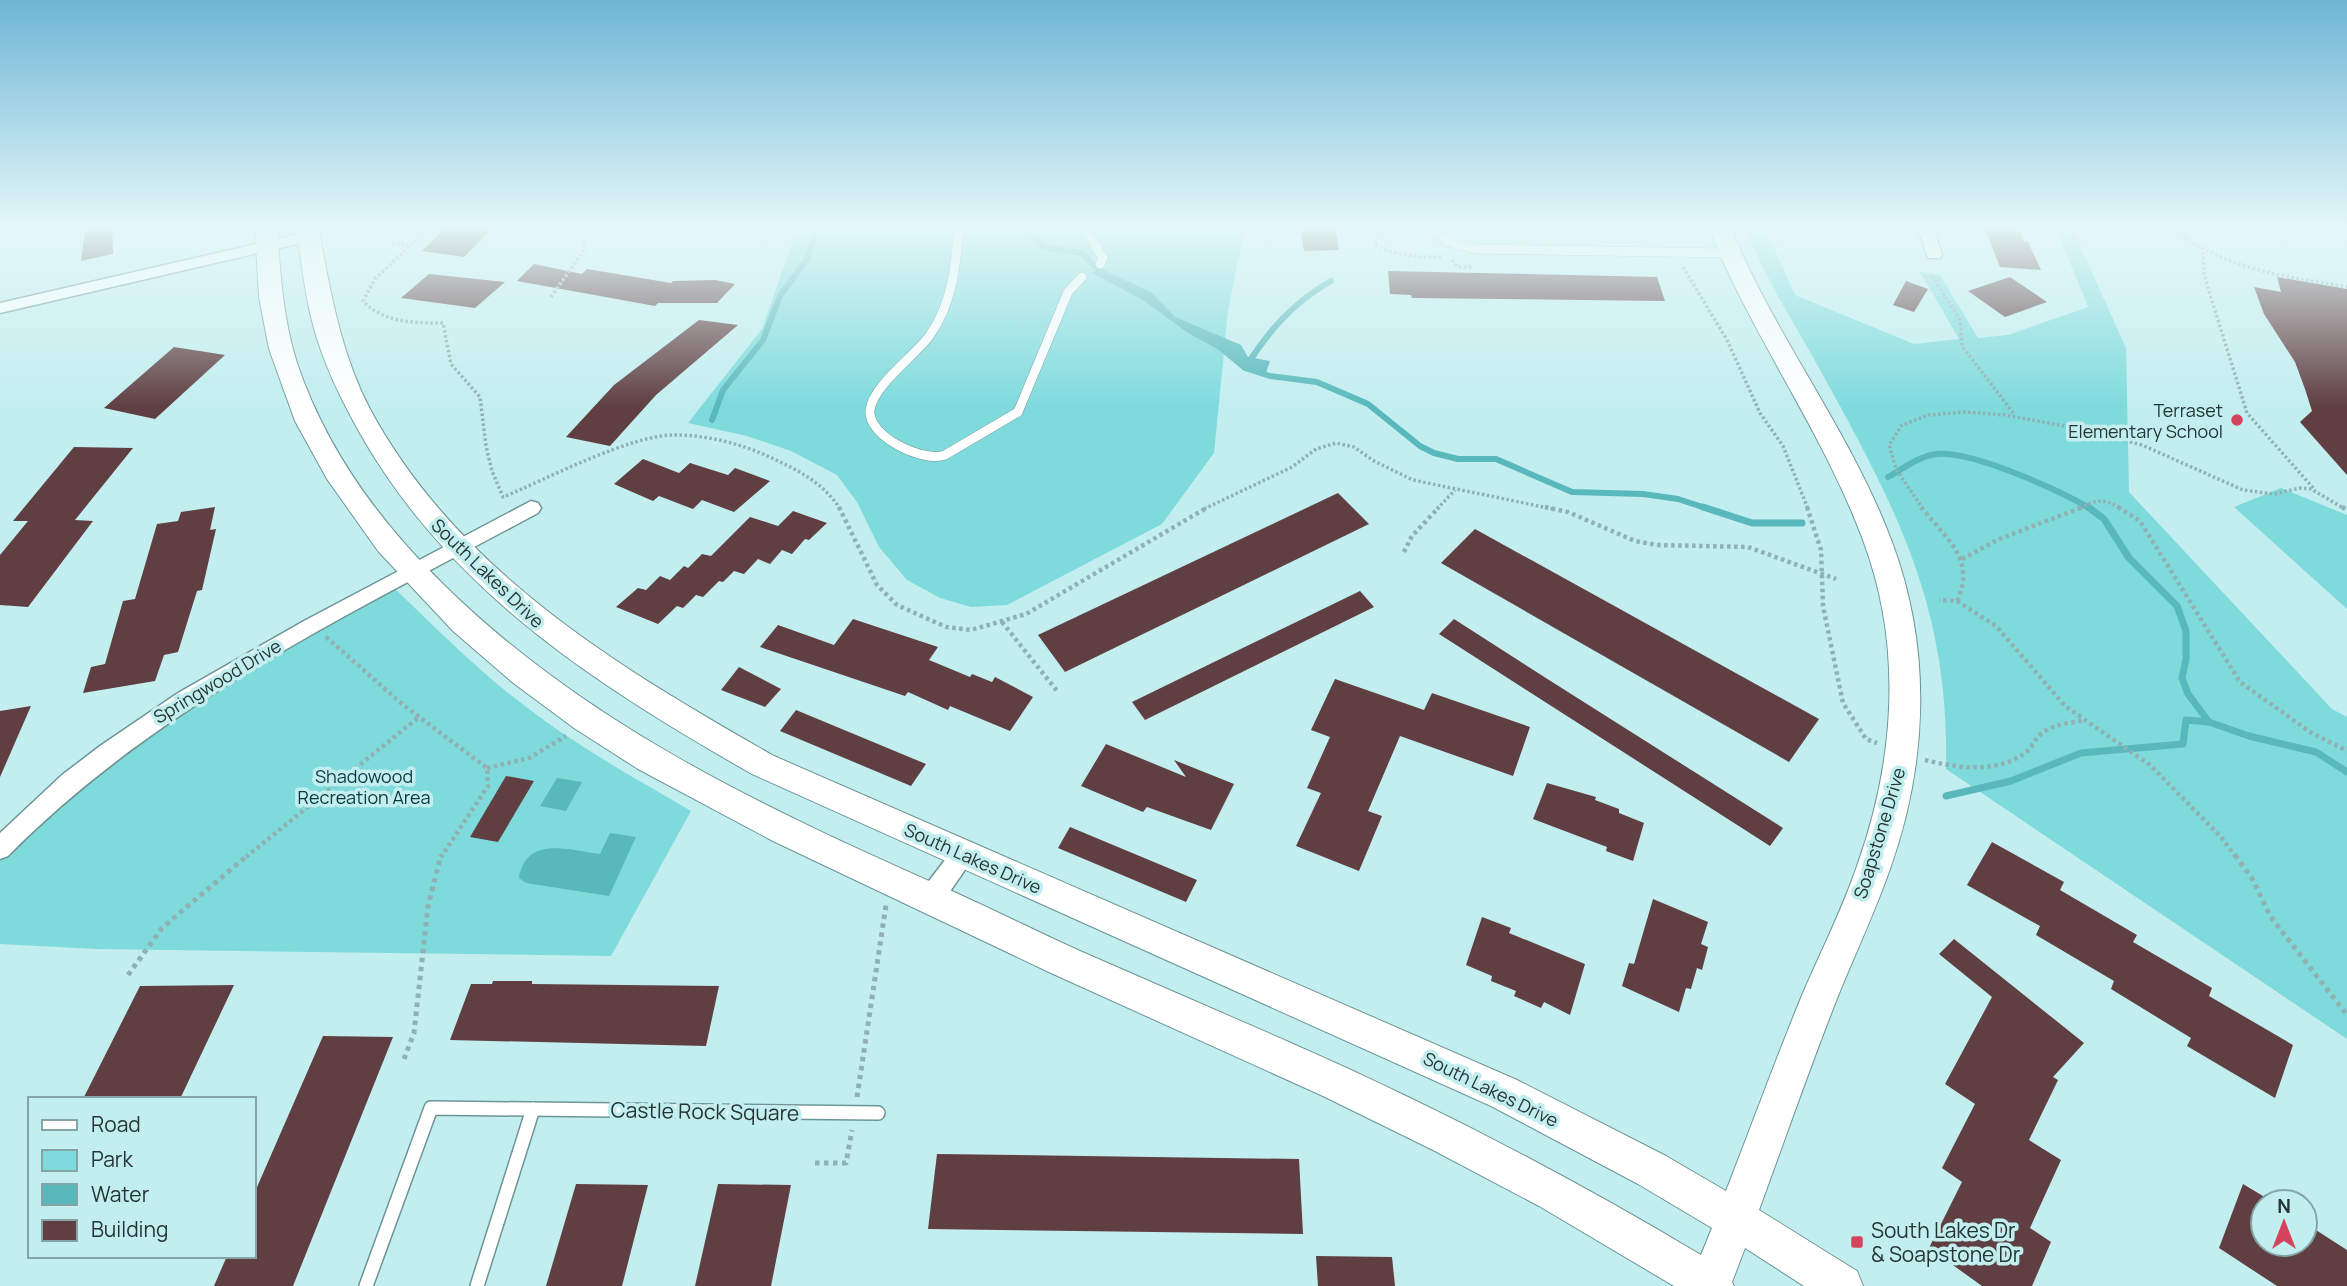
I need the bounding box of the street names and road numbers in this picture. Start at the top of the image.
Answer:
street label: South Lakes Drive [427,513,549,633]
street label: Springwood Drive [149,633,285,729]
street label: Soapstone Drive [1848,764,1910,902]
street label: South Lakes Drive [901,817,1045,899]
street label: South Lakes Drive [1419,1046,1563,1132]
street label: Castle Rock Square [610,1095,800,1127]

